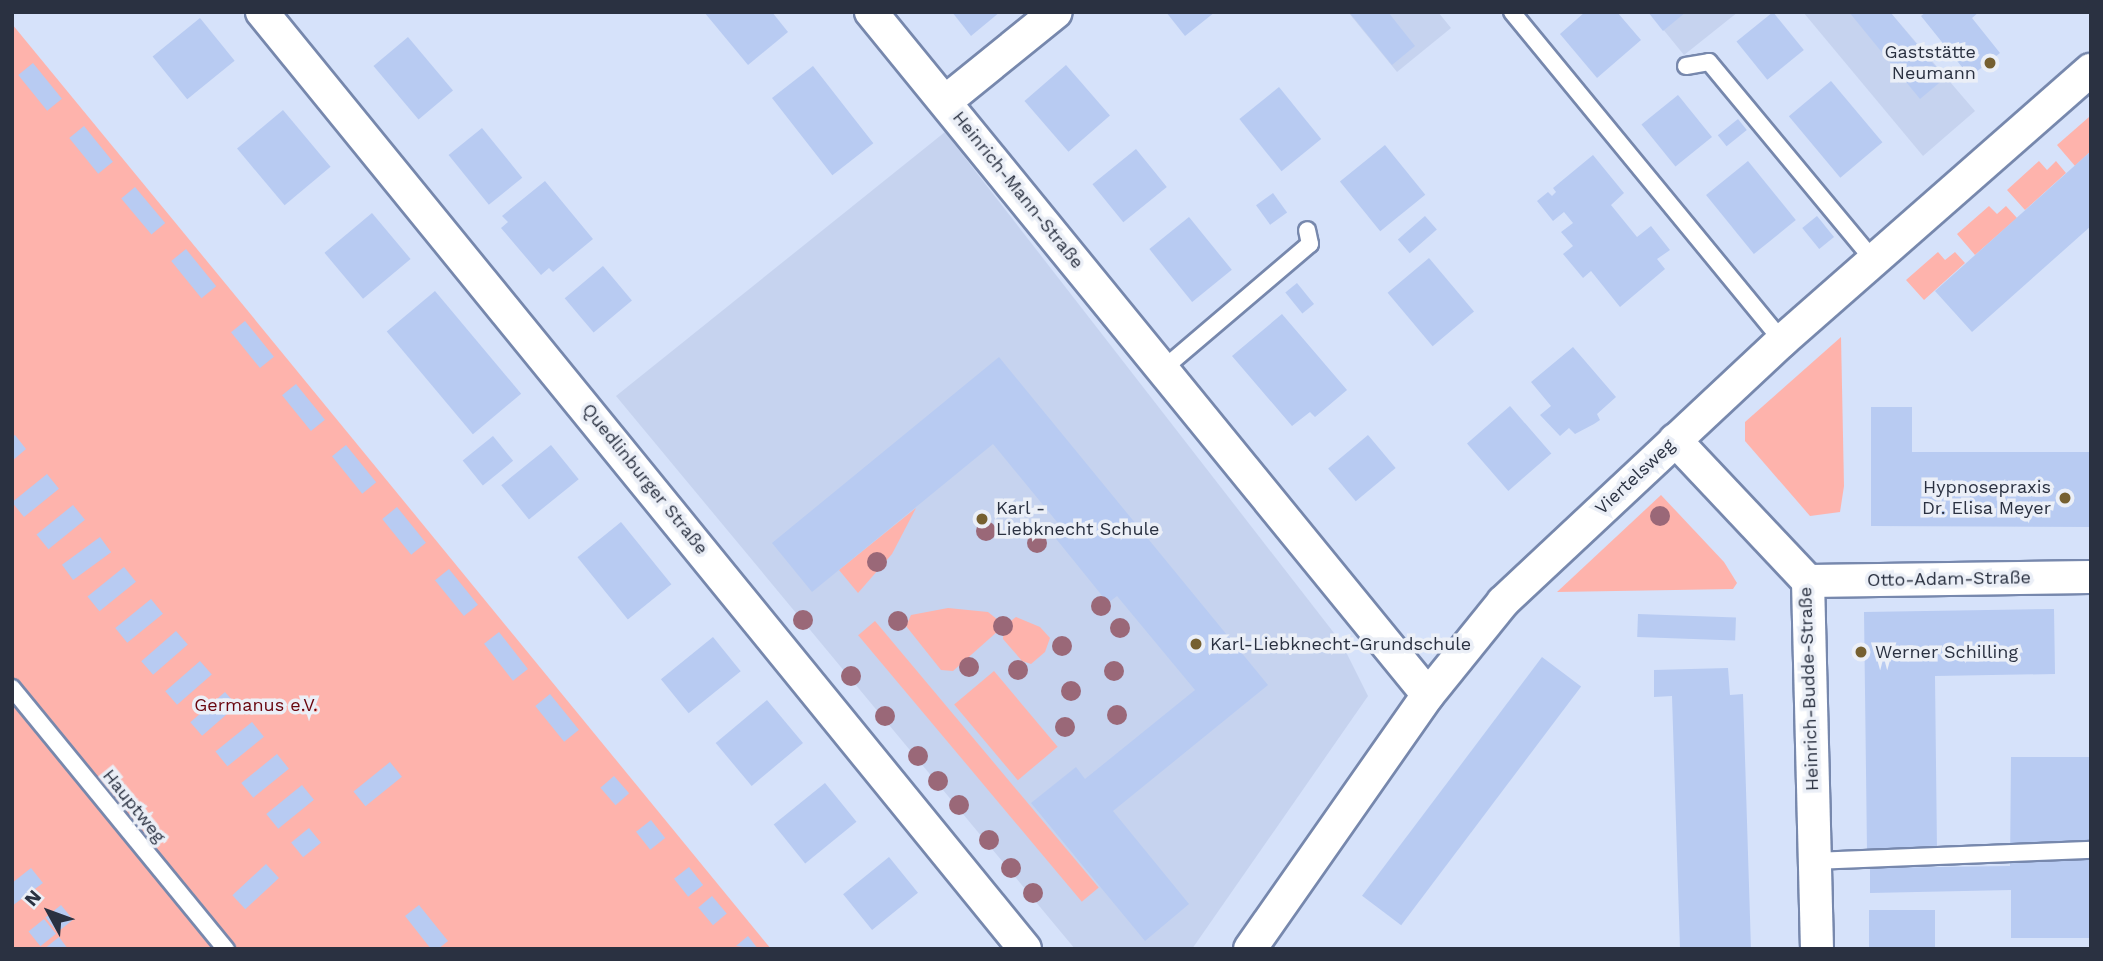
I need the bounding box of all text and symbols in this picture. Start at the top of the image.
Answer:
place label: Gaststätte Neumann [1885,42,1976,84]
marker: Gaststätte Neumann [1982,55,1998,71]
street label: Heinrich-Mann-Straße [948,107,1088,273]
street label: Quedlinburger Straße [577,399,713,559]
street label: Viertelsweg [1591,435,1679,519]
place label: Hypnosepraxis Dr. Elisa Meyer [1921,477,2051,520]
marker: Hypnosepraxis Dr. Elisa Meyer [2057,490,2073,506]
place label: Karl - Liebknecht Schule [996,498,1159,540]
marker: Karl - Liebknecht Schule [974,511,990,527]
street label: Otto-Adam-Straße [1867,567,2031,591]
street label: Heinrich-Budde-Straße [1795,587,1823,791]
place label: Karl-Liebknecht-Grundschule [1210,633,1471,655]
marker: Karl-Liebknecht-Grundschule [1188,636,1204,652]
place label: Werner Schilling [1875,641,2018,663]
marker: Werner Schilling [1853,644,1869,660]
park label: Germanus e.V. [194,694,318,716]
street label: Hauptweg [98,765,170,847]
north arrow [14,877,84,947]
text: N [19,885,46,911]

